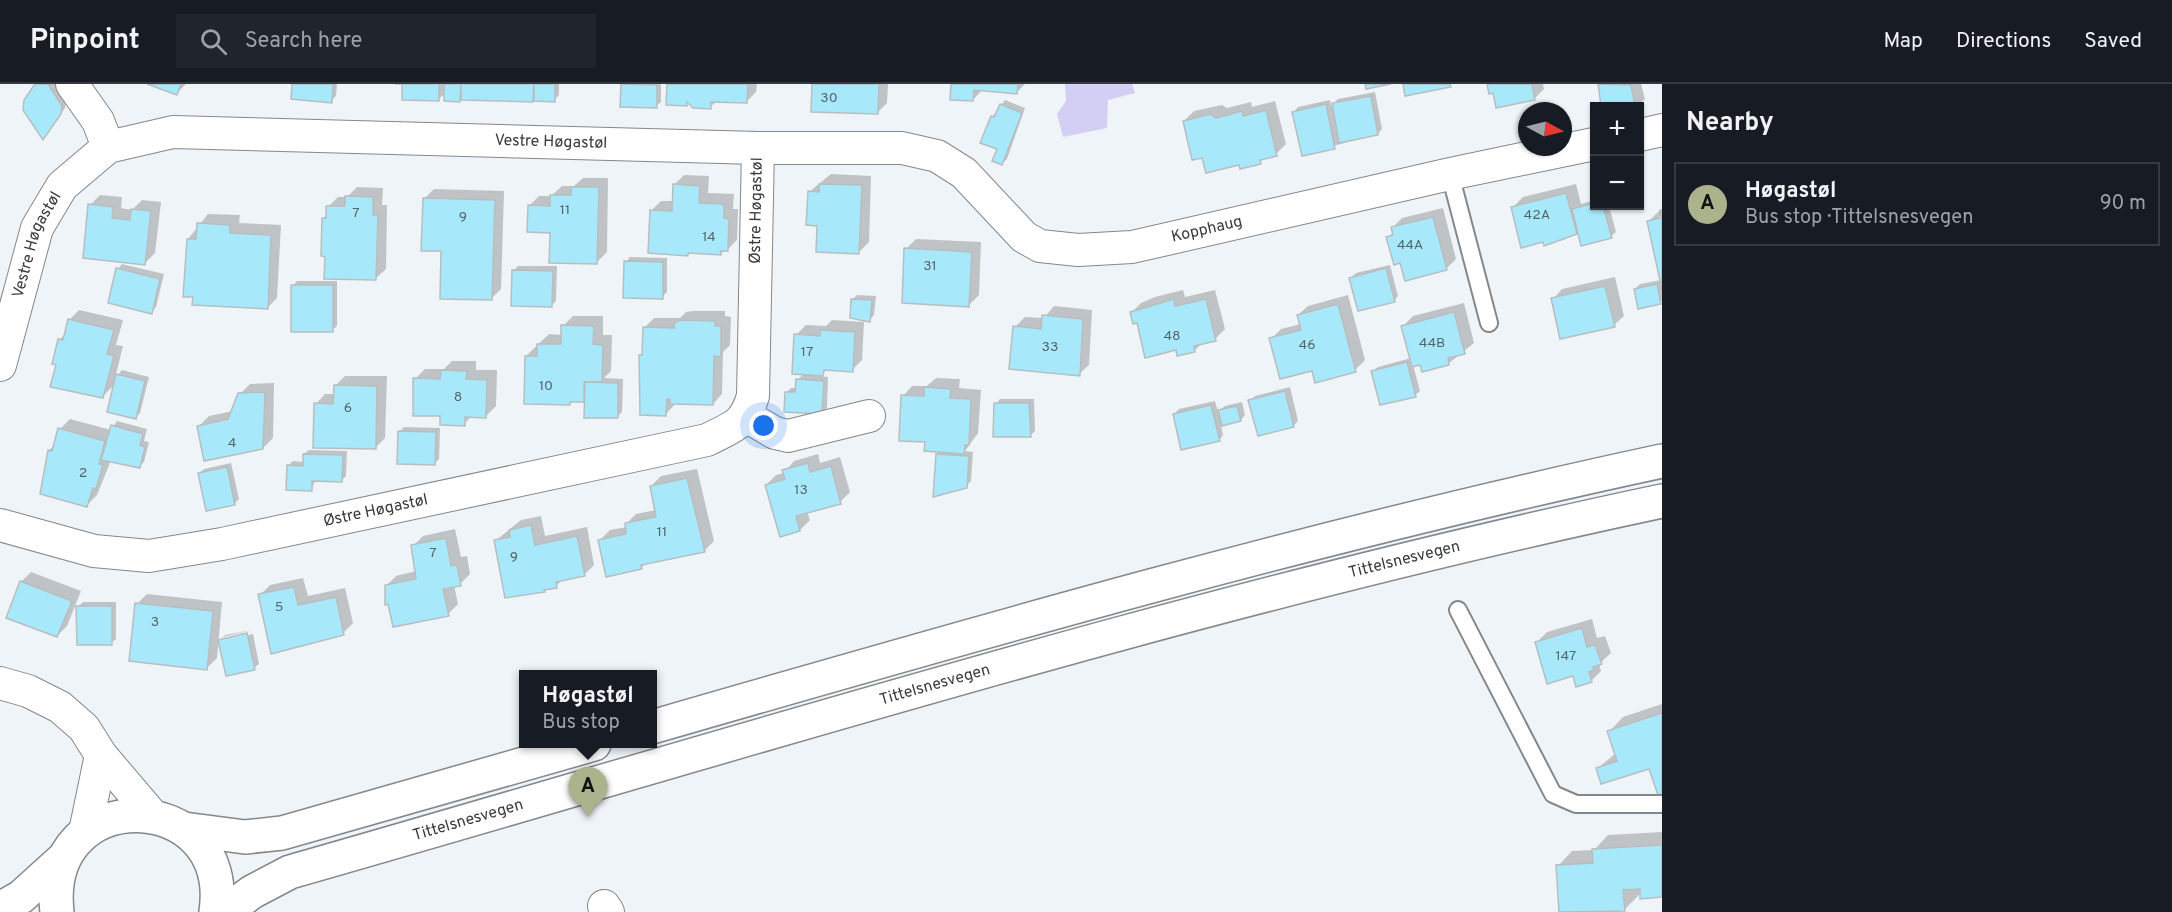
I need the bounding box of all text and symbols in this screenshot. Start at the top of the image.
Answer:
search box [176,14,596,68]
text: Pinpoint [30,23,140,59]
icon: search [197,25,230,58]
text: Search here [245,28,362,55]
text: Map [1883,28,1923,55]
text: Directions [1956,28,2051,55]
text: Saved [2084,28,2142,55]
house number: 30 [820,90,838,107]
north arrow [1518,102,1572,156]
map controls [1590,102,1644,210]
button: + [1590,102,1644,156]
text: Nearby [1686,107,1774,140]
street label: Vestre Høgastøl [494,131,608,154]
button: − [1590,156,1644,210]
street label: Østre Høgastøl [746,157,768,264]
text: Høgastøl [1745,178,1836,205]
street label: Vestre Høgastøl [9,188,66,300]
text: A [1700,191,1715,217]
text: 90 m [2100,191,2146,217]
house number: 11 [560,202,570,219]
house number: 7 [352,205,360,222]
text: Bus stop · Tittelsnesvegen [1745,205,1974,231]
house number: 42A [1524,207,1550,224]
house number: 9 [459,209,467,226]
street label: Kopphaug [1169,212,1244,248]
house number: 14 [702,229,716,246]
house number: 44A [1397,237,1423,254]
house number: 31 [923,258,937,275]
house number: 48 [1163,328,1181,345]
house number: 44B [1419,335,1445,352]
house number: 46 [1298,337,1316,354]
house number: 33 [1042,339,1058,356]
house number: 17 [801,344,813,361]
house number: 10 [539,378,553,395]
house number: 8 [454,389,462,406]
house number: 6 [344,400,352,417]
your location [749,411,778,440]
house number: 4 [228,435,236,452]
house number: 2 [79,465,87,482]
house number: 13 [794,482,808,499]
street label: Østre Høgastøl [322,490,430,532]
house number: 11 [657,524,667,541]
street label: Tittelsnesvegen [1347,537,1462,583]
house number: 7 [429,545,437,562]
house number: 9 [510,549,518,566]
house number: 5 [275,599,283,616]
house number: 3 [151,614,159,631]
house number: 147 [1556,648,1576,665]
street label: Tittelsnesvegen [877,660,993,710]
popup [519,670,657,748]
text: Høgastøl [542,683,634,710]
text: Bus stop [542,710,620,736]
pin: A [568,768,608,817]
street label: Tittelsnesvegen [411,795,526,846]

